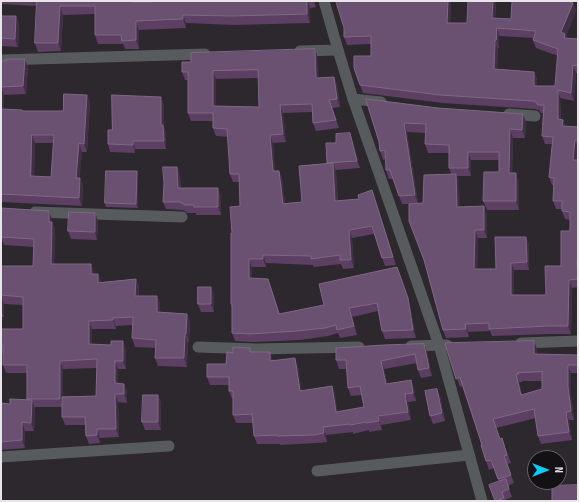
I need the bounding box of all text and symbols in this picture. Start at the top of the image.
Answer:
north arrow [527,450,567,490]
text: N [552,467,565,473]

